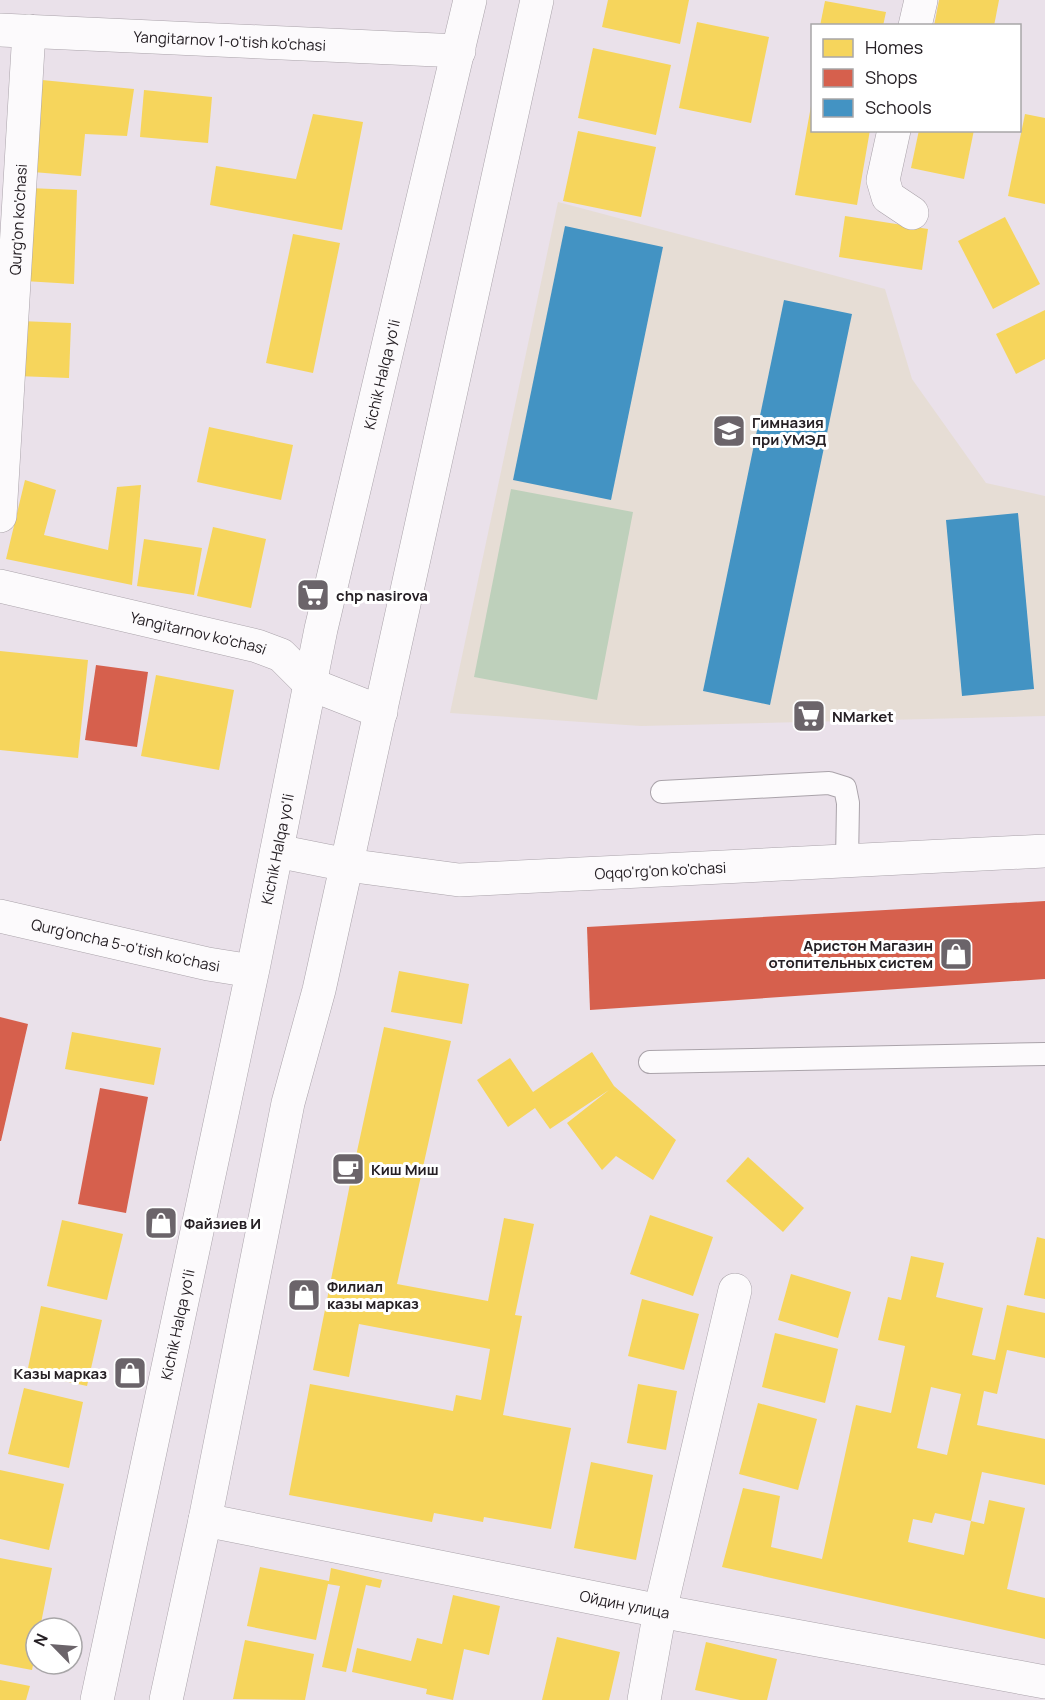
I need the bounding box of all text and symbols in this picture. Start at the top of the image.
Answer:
legend [811,24,1021,132]
street label: Yangitarnov 1-o'tish ko'chasi [133,26,326,55]
text: Homes [865,35,923,59]
text: Shops [865,65,917,89]
text: Schools [865,95,932,119]
street label: Qurg'on ko'chasi [4,163,32,276]
street label: Kichik Halqa yo'li [358,317,405,432]
place label: Гимназия при УМЭД [752,412,827,450]
school or university icon: Гимназия при УМЭД [711,413,747,449]
supermarket icon: chp nasirova [295,577,331,613]
place label: chp nasirova [336,585,428,606]
street label: Yangitarnov ko'chasi [128,606,270,659]
supermarket icon: NMarket [791,698,827,734]
place label: NMarket [832,706,894,727]
street label: Kichik Halqa yo'li [256,792,298,906]
street label: Oqqo'rg'on ko'chasi [594,856,727,884]
street label: Qurg'oncha 5-o'tish ko'chasi [29,913,222,976]
place label: Аристон Магазин отопительных систем [768,935,933,973]
shop icon: Аристон Магазин отопительных систем [938,936,974,972]
cafe icon: Киш Миш [330,1151,366,1187]
place label: Киш Миш [371,1159,439,1180]
shop icon: Файзиев И [143,1205,179,1241]
place label: Файзиев И [184,1213,261,1234]
street label: Kichik Halqa yo'li [155,1267,199,1382]
place label: Филиал казы марказ [327,1276,419,1314]
shop icon: Филиал казы марказ [286,1277,322,1313]
shop icon: Казы марказ [112,1355,148,1391]
place label: Казы марказ [14,1363,107,1384]
street label: Ойдин улица [578,1585,671,1623]
north arrow [24,1616,84,1676]
text: N [28,1630,53,1650]

